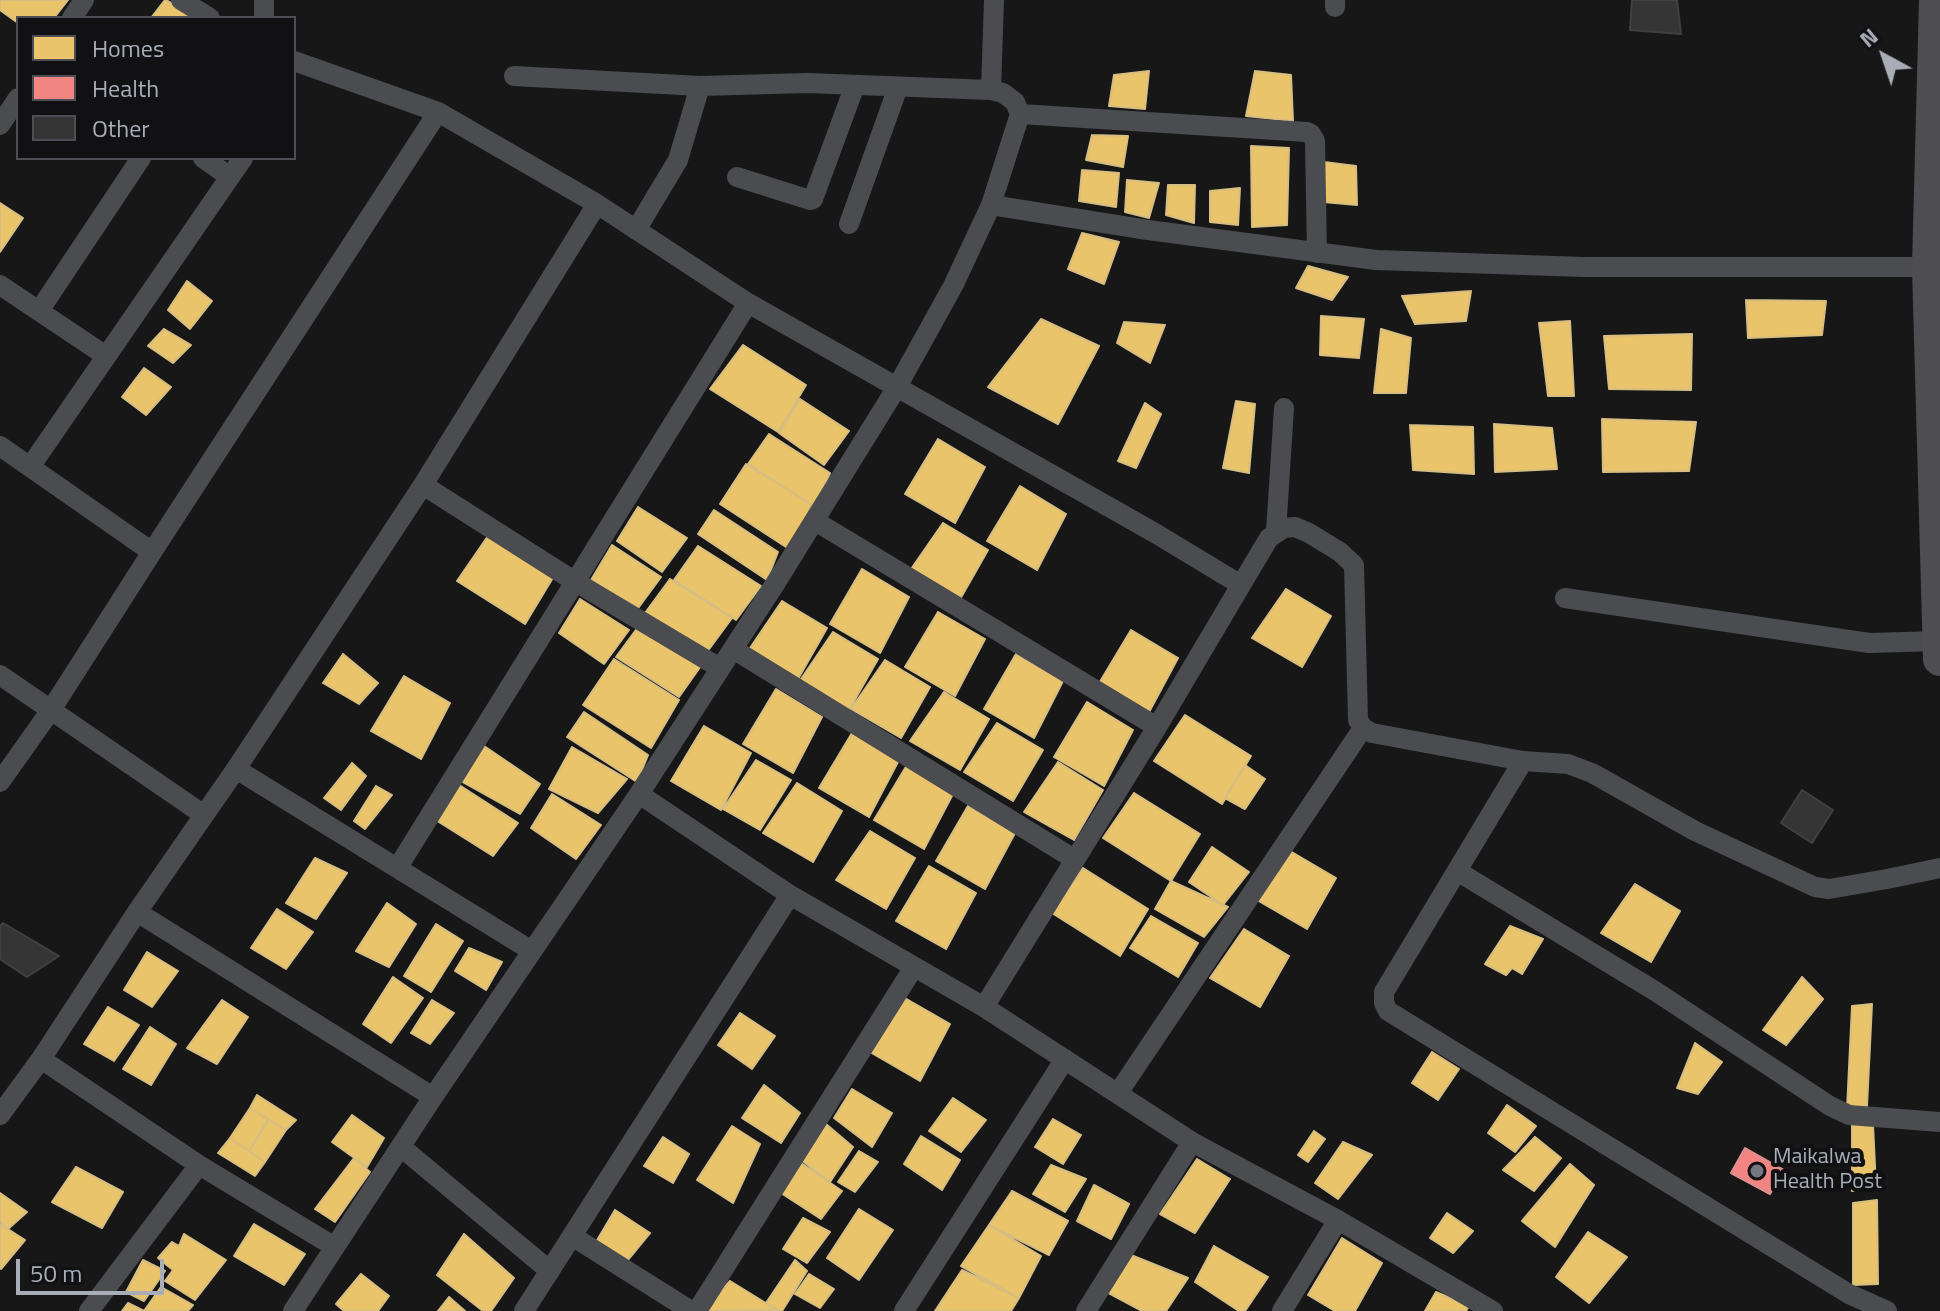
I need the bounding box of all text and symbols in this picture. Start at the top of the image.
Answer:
legend [16,16,296,160]
north arrow [1844,16,1924,96]
text: N [1852,20,1885,56]
text: Homes [92,30,164,66]
text: Health [92,70,159,106]
text: Other [92,110,150,146]
place label: Maikalwa Health Post [1773,1145,1882,1196]
marker: Maikalwa Health Post [1748,1162,1766,1180]
scale bar [20,1243,168,1293]
text: 50 m [30,1255,82,1291]

